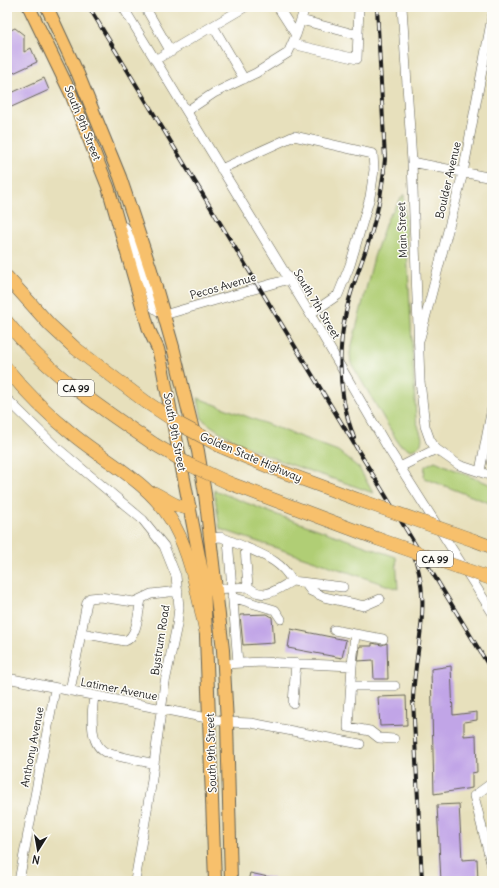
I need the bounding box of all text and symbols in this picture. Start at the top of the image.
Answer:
street label: South 9th Street [62,83,105,163]
street label: Boulder Avenue [432,140,464,220]
street label: Main Street [394,202,410,258]
street label: South 7th Street [291,267,343,342]
street label: Pecos Avenue [188,270,258,302]
road number: CA 99 [58,380,94,396]
street label: South 9th Street [161,392,190,473]
street label: Golden State Highway [198,429,304,485]
road number: CA 99 [417,551,453,567]
street label: Bystrum Road [148,603,173,676]
street label: Latimer Avenue [79,675,159,703]
street label: Anthony Avenue [17,706,47,788]
street label: South 9th Street [203,713,219,793]
north arrow [18,830,58,870]
text: N [31,852,41,867]

